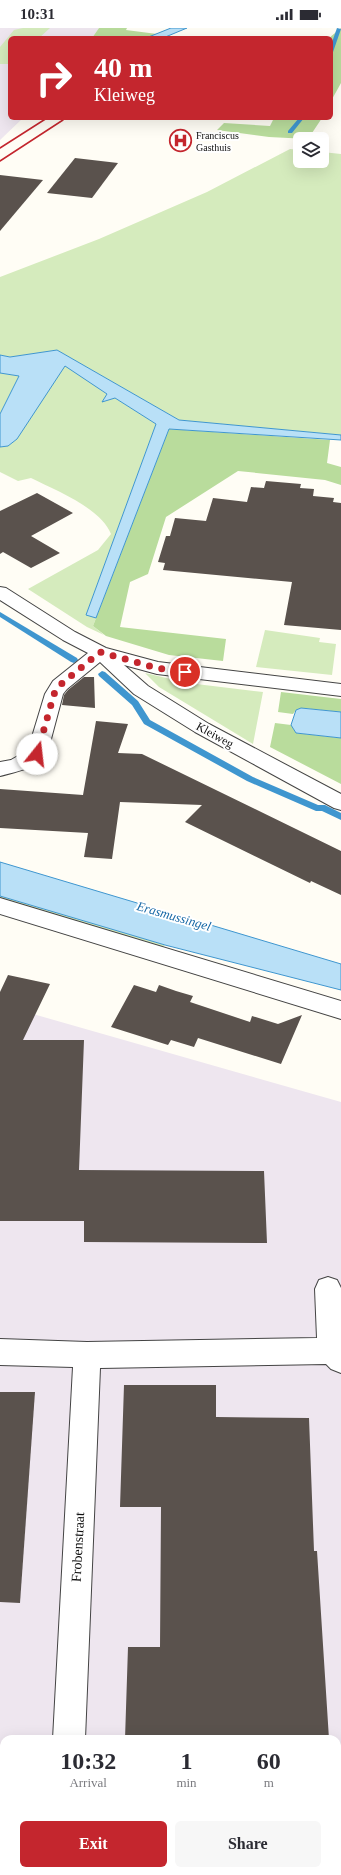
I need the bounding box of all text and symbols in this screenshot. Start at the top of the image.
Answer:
text: 10:31 [20,6,55,22]
icon: right [28,52,80,104]
text: 40 m [94,52,152,83]
text: Kleiweg [94,85,155,105]
hospital icon: Franciscus Gasthuis [168,128,194,154]
place label: Franciscus Gasthuis [196,130,239,153]
map controls [293,132,329,168]
button: layers [293,132,329,168]
pin [168,655,202,689]
icon: arrive [174,661,196,683]
street label: Kleiweg [194,719,236,751]
position arrow [16,733,58,775]
water label: Erasmussingel [134,898,213,934]
street label: Frobenstraat [69,1512,87,1582]
text: 10:32 [60,1748,116,1774]
text: 1 [180,1748,192,1774]
text: 60 [257,1748,281,1774]
text: Arrival [69,1775,107,1790]
text: min [176,1775,197,1790]
text: m [264,1775,274,1790]
button: Exit [20,1821,167,1867]
button: Share [175,1821,321,1867]

